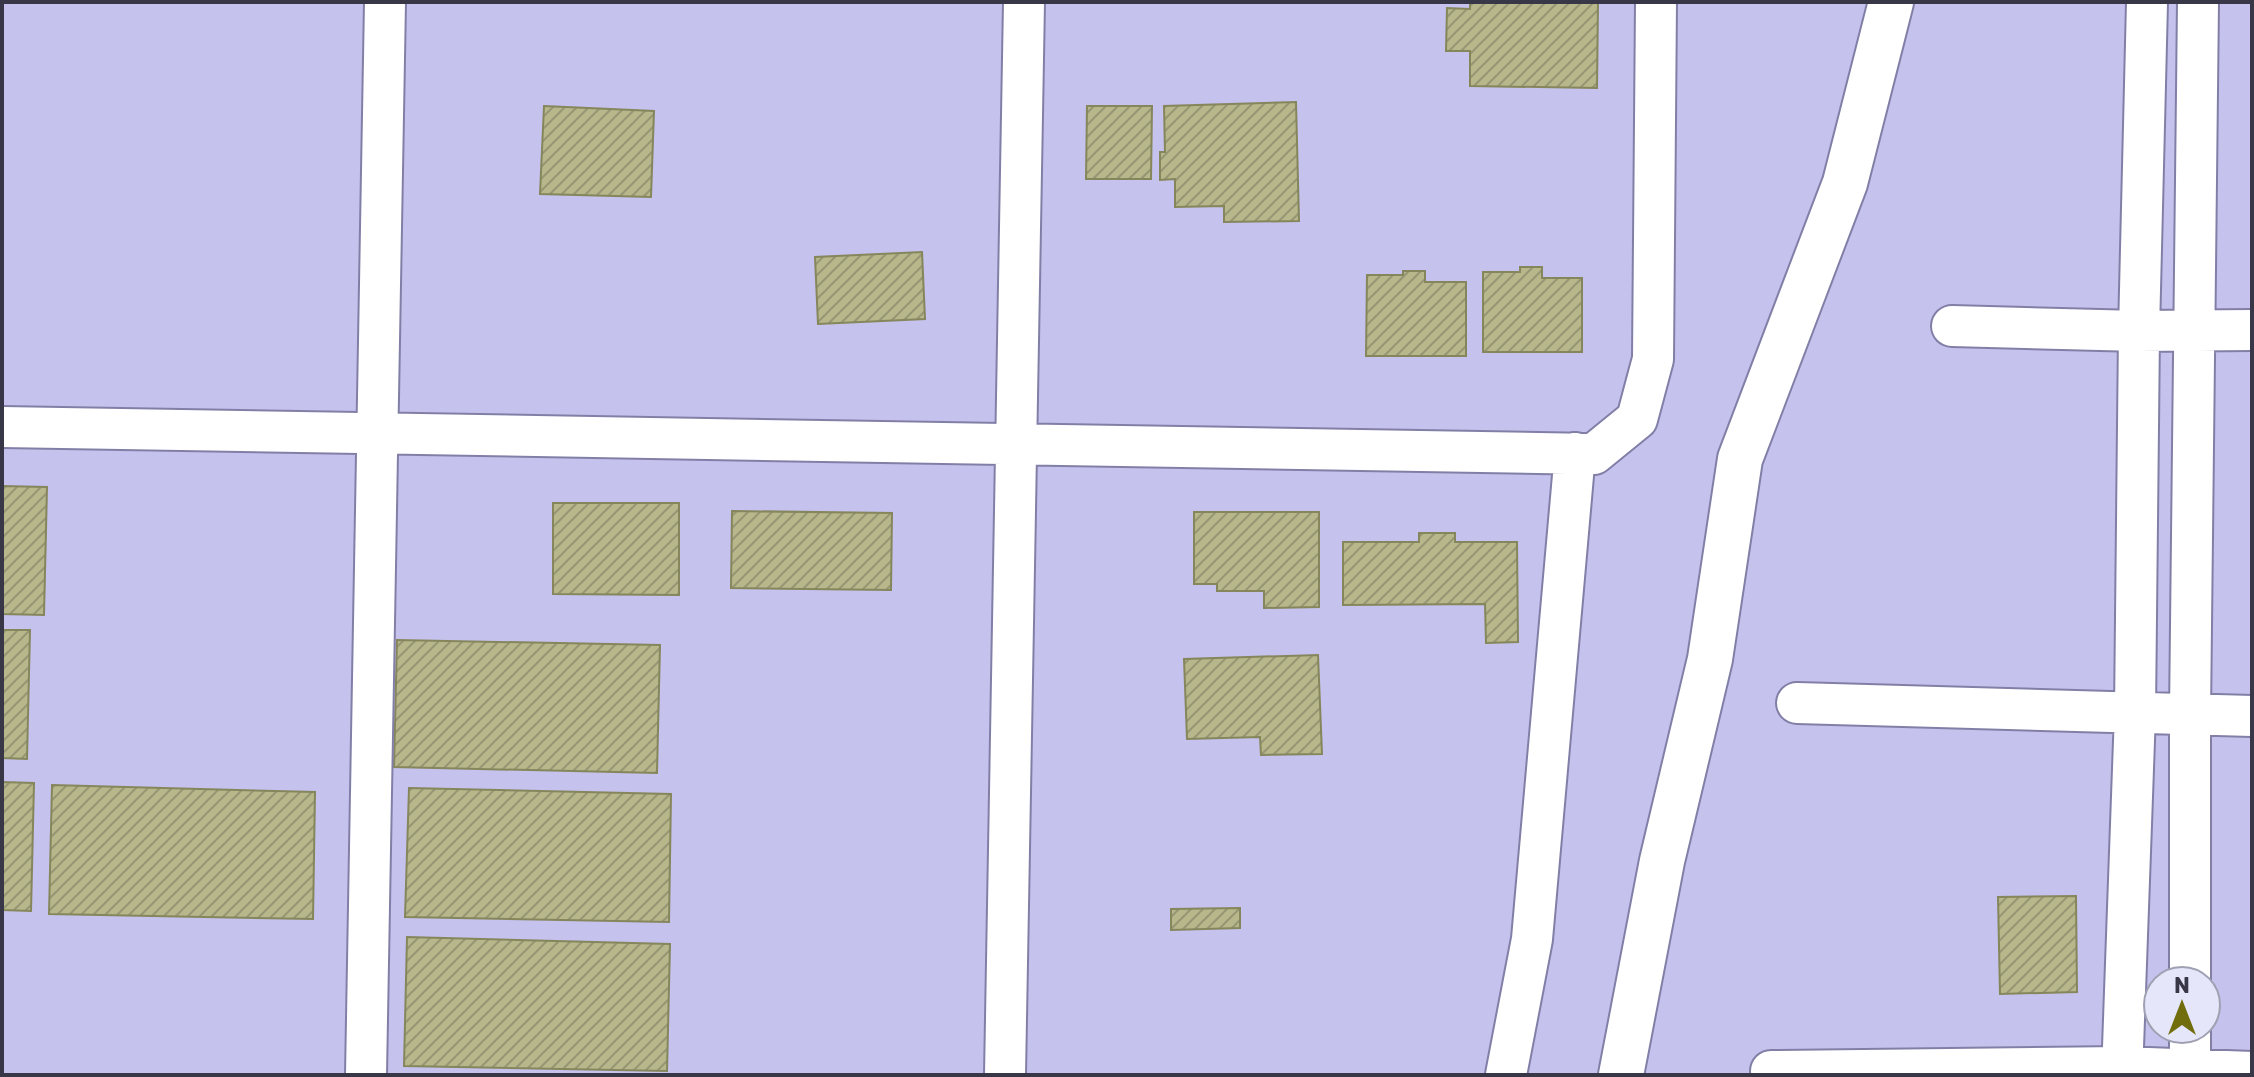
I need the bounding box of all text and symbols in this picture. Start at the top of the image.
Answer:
north arrow [2142,965,2222,1045]
text: N [2174,972,2190,999]

